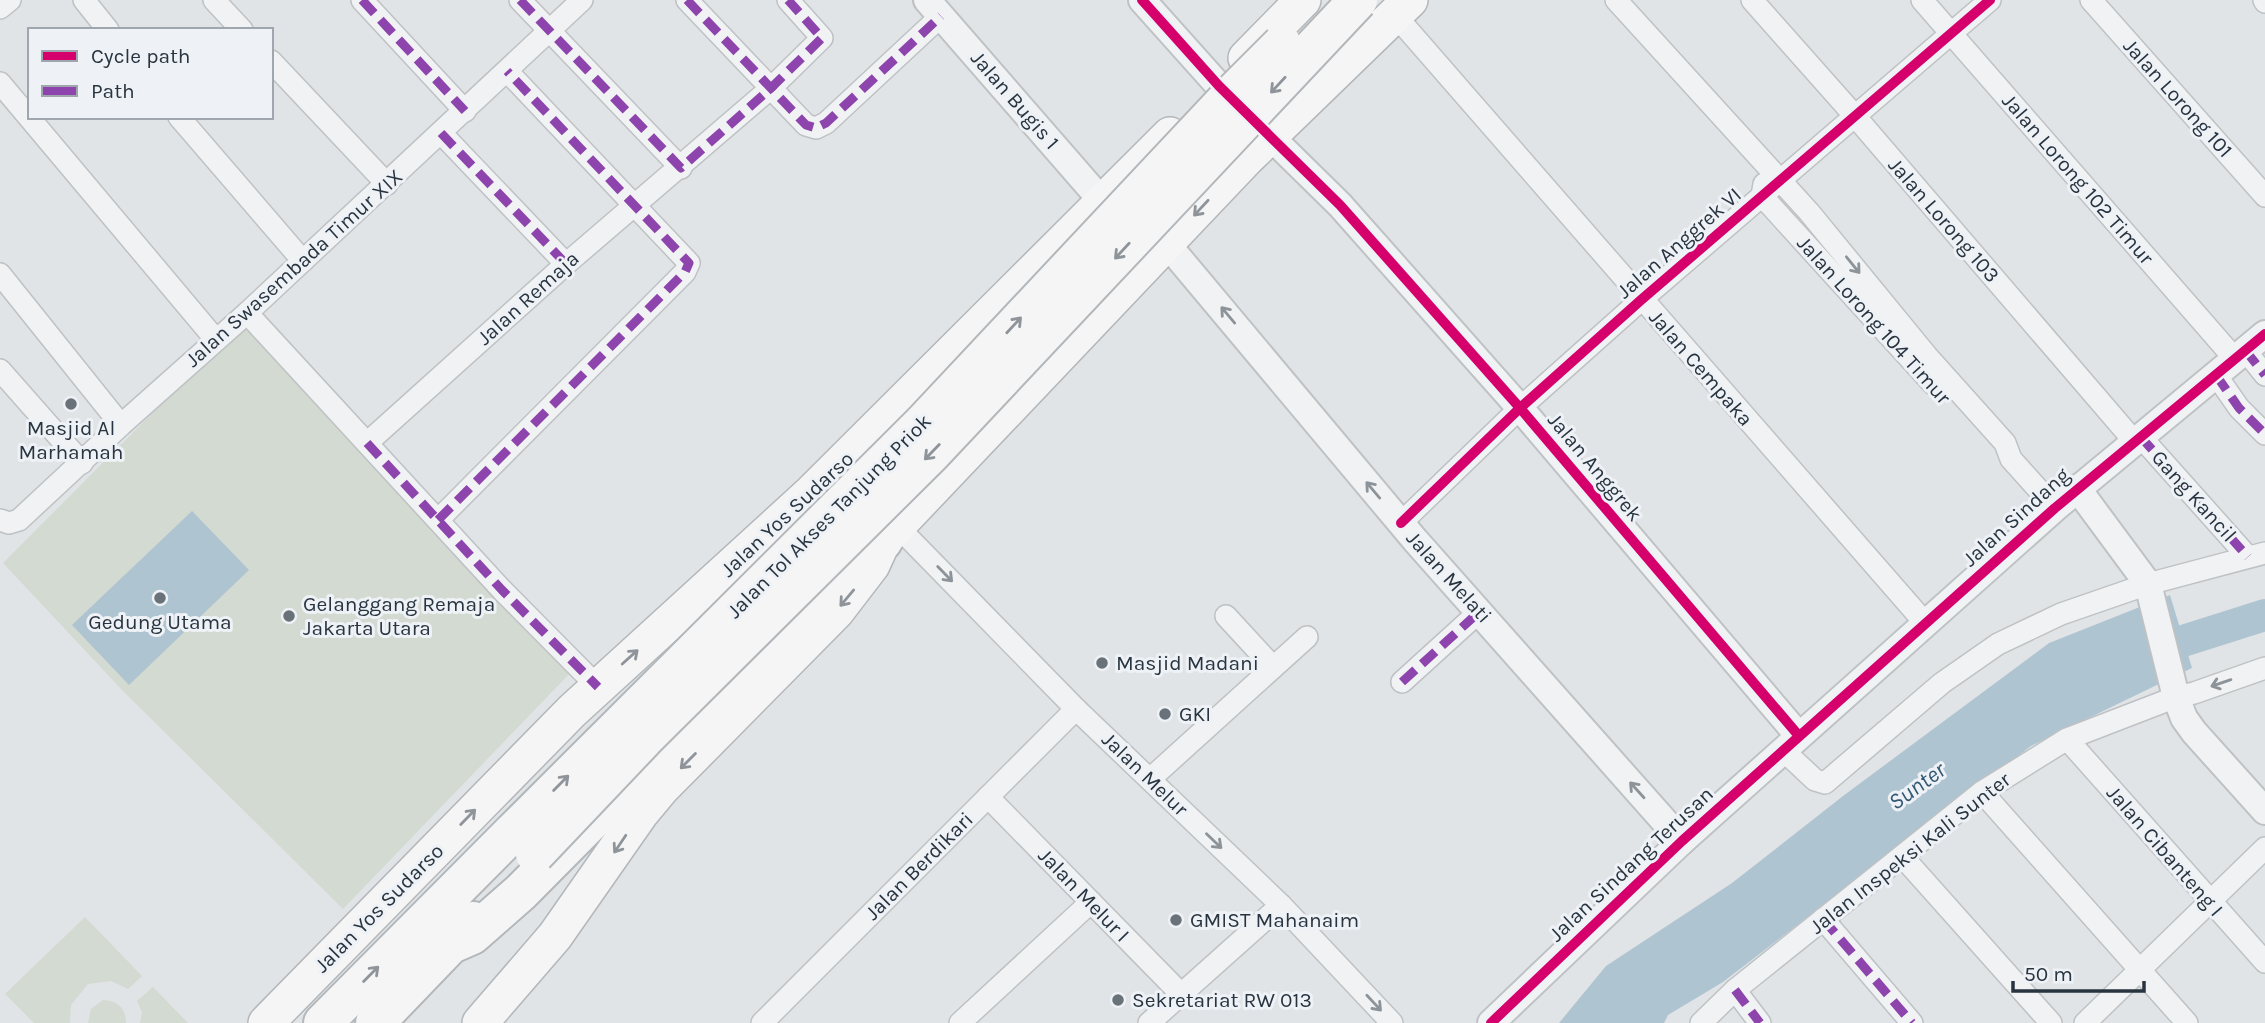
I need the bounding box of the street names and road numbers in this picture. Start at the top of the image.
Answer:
street label: Jalan Lorong 101 [2118,34,2238,162]
street label: Jalan Bugis 1 [966,46,1064,154]
street label: Jalan Lorong 102 Timur [1997,89,2159,270]
street label: Jalan Lorong 103 [1883,153,2005,287]
street label: Jalan Swasembada Timur XIX [181,164,407,372]
street label: Jalan Anggrek VI [1612,183,1746,303]
street label: Jalan Lorong 104 Timur [1792,231,1956,409]
street label: Jalan Remaja [472,246,584,350]
street label: Jalan Cempaka [1644,305,1758,431]
street label: Jalan Anggrek [1543,408,1647,526]
street label: Jalan Tol Akses Tanjung Priok [722,409,936,623]
street label: Gang Kancil [2147,445,2241,547]
street label: Jalan Yos Sudarso [716,446,858,582]
street label: Jalan Sindang [1958,463,2074,571]
street label: Jalan Melati [1402,526,1496,628]
street label: Jalan Melur [1097,727,1193,821]
street label: Jalan Inspeksi Kali Sunter [1805,767,2015,939]
street label: Jalan Cibanteng I [2102,781,2228,921]
street label: Jalan Sindang Terusan [1544,782,1718,946]
street label: Jalan Berdikari [860,807,978,925]
street label: Jalan Yos Sudarso [310,839,448,977]
street label: Jalan Melur I [1033,843,1135,947]

